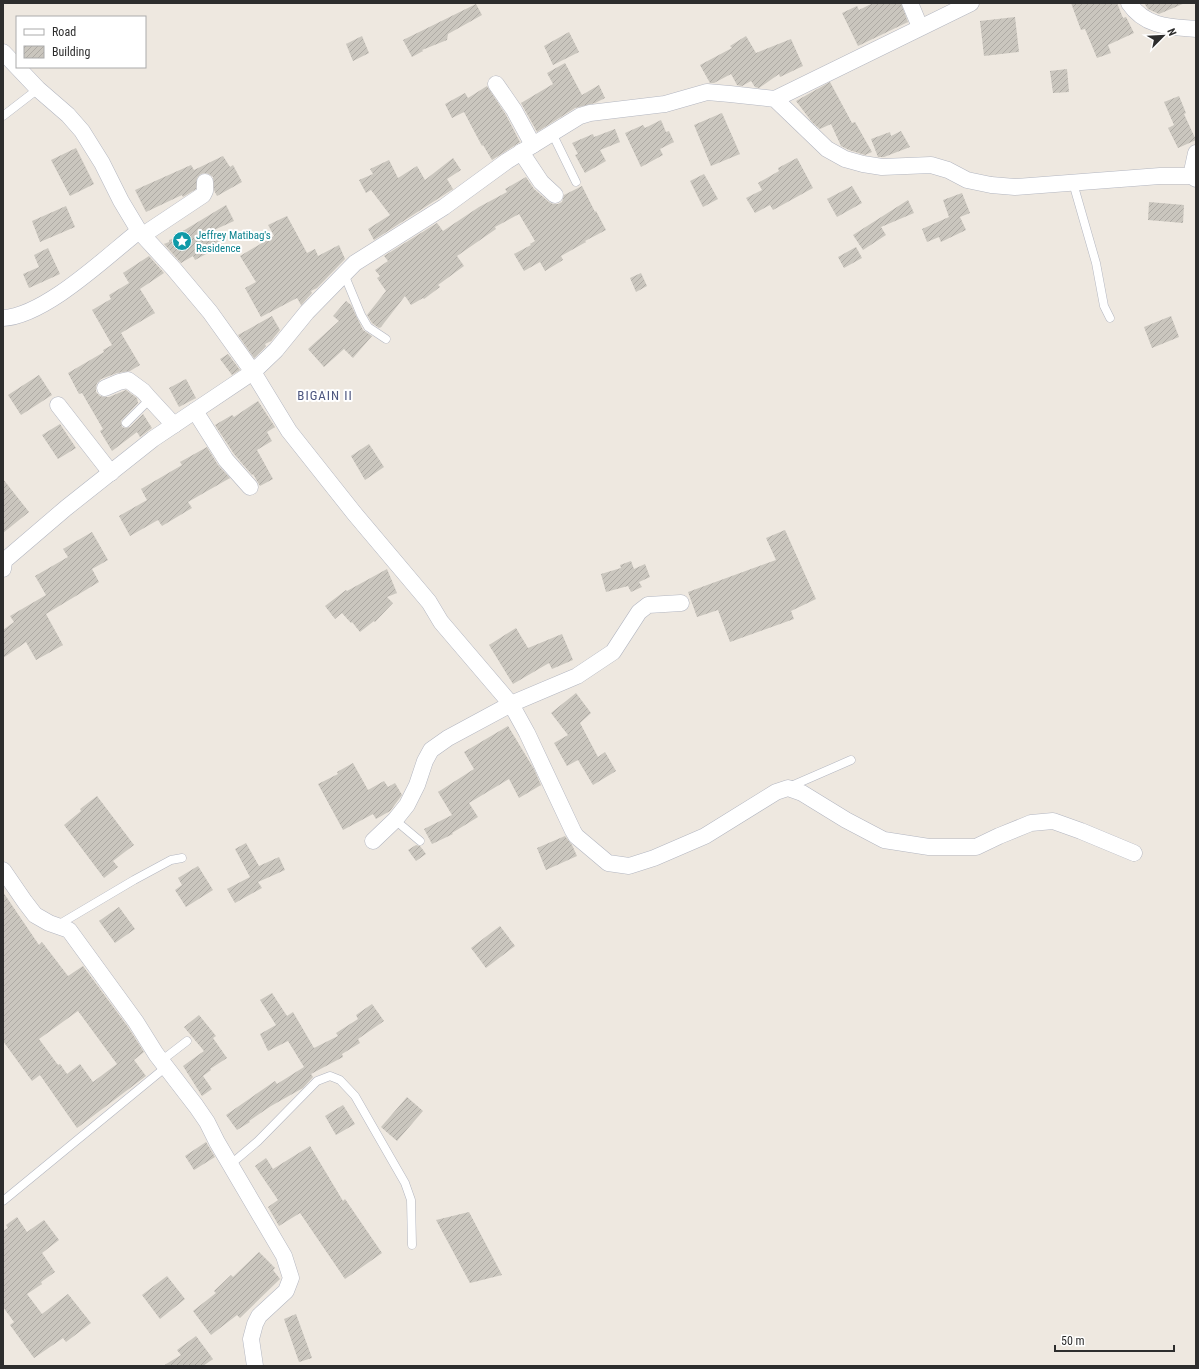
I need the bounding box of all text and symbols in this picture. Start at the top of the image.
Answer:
legend [16,16,146,68]
north arrow [1143,16,1183,56]
text: Road [52,25,76,39]
text: N [1164,26,1179,38]
text: Building [52,45,90,59]
place label: Jeffrey Matibag's Residence [196,229,271,255]
place icon: Jeffrey Matibag's Residence [171,230,193,252]
district label: BIGAIN II [297,388,353,403]
scale bar [1055,1327,1174,1353]
text: 50 m [1061,1334,1085,1348]

